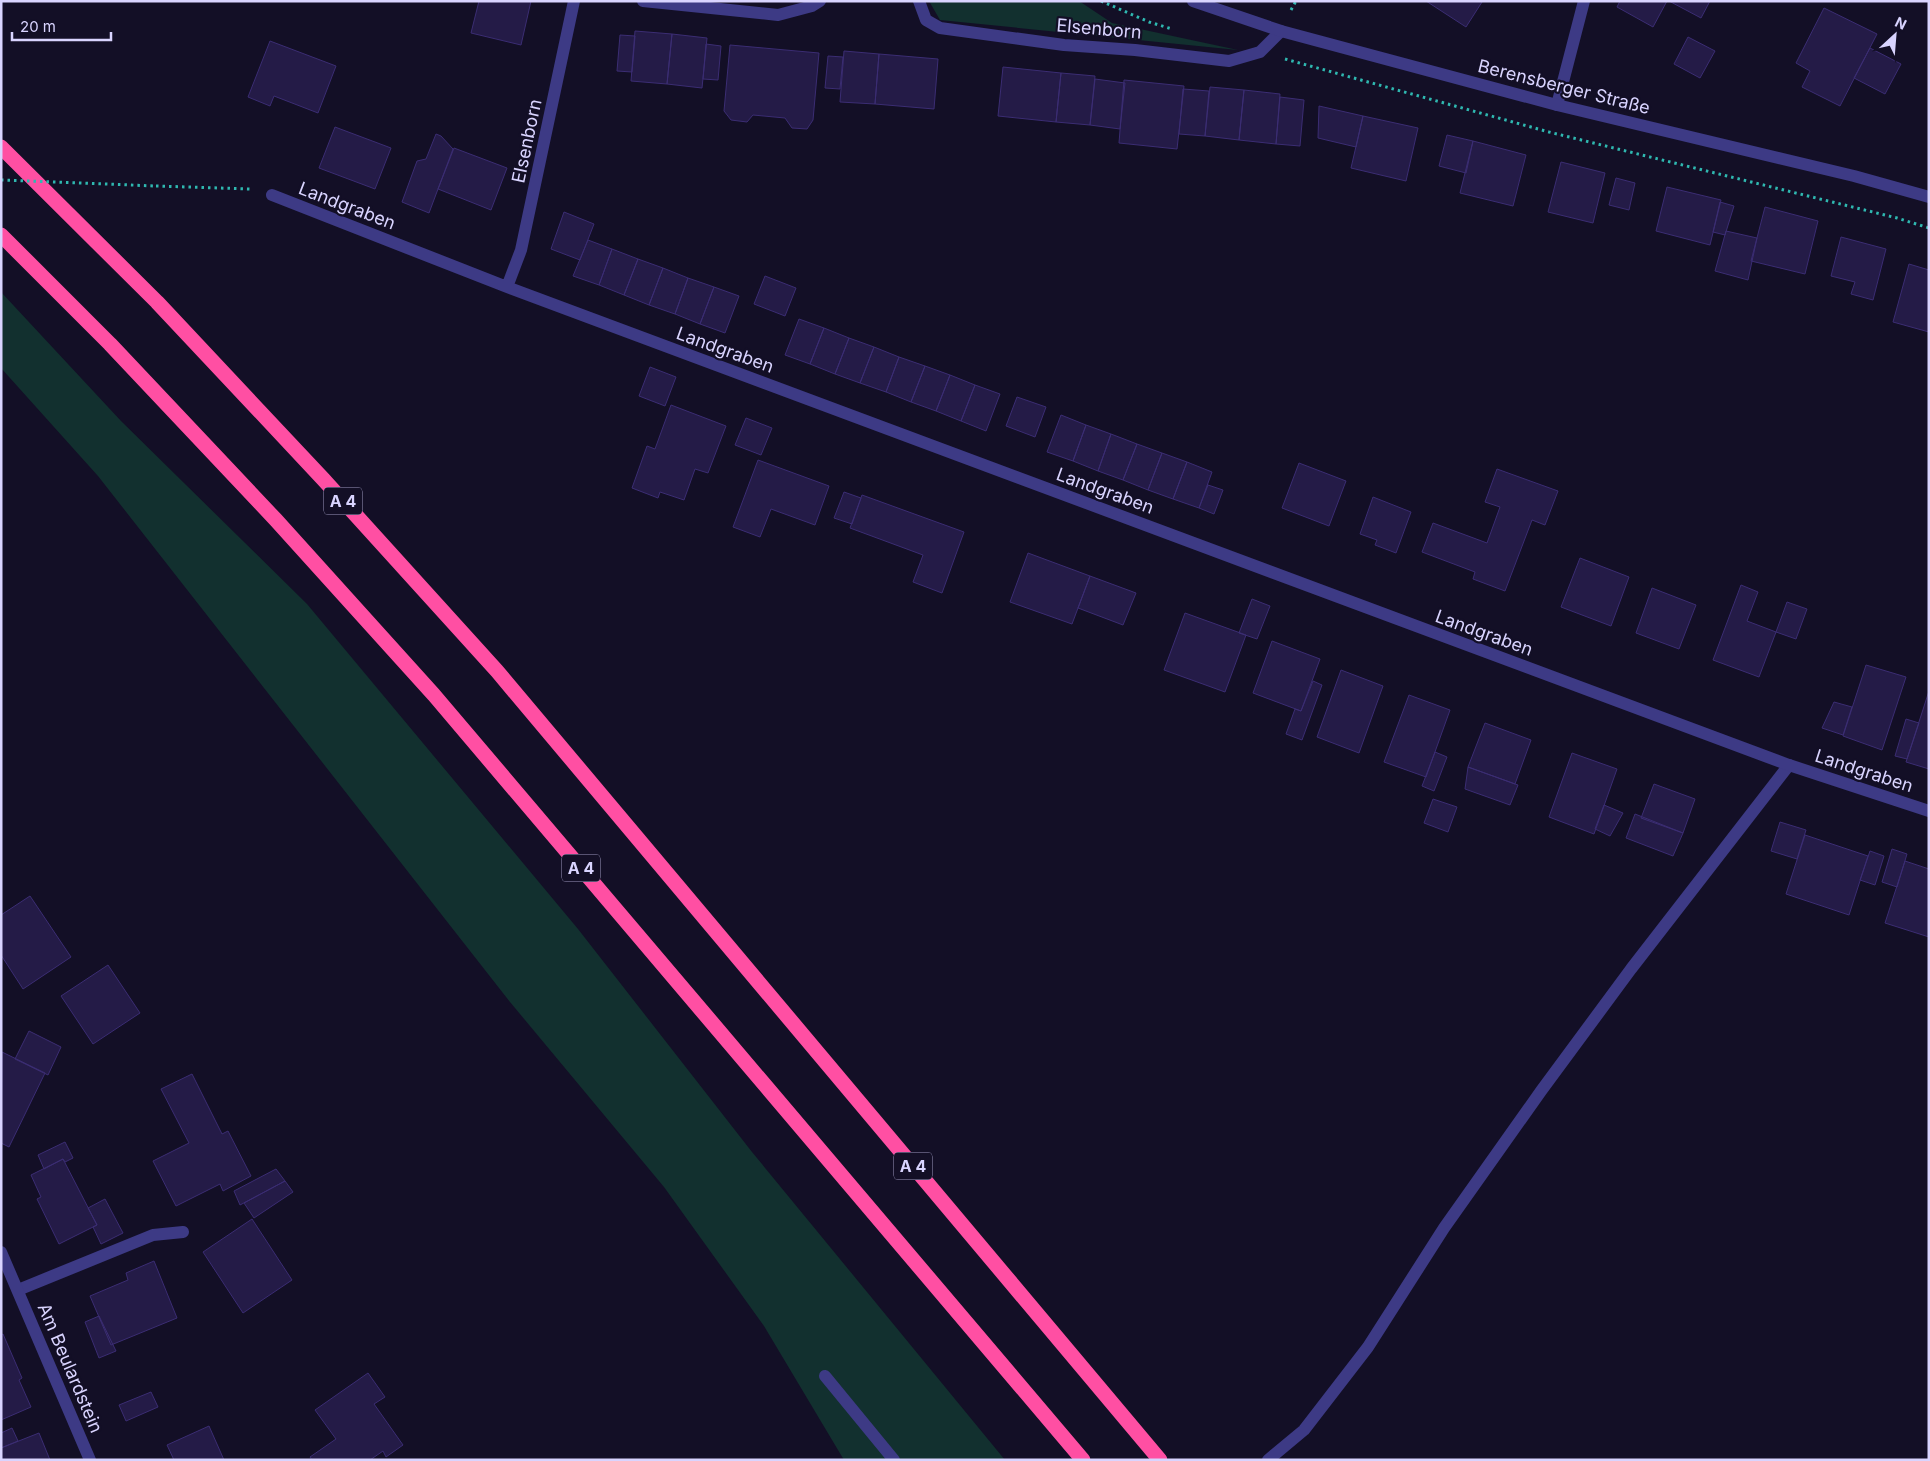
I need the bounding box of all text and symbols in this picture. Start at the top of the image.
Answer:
scale bar [12,10,111,42]
north arrow [1870,10,1920,60]
text: N [1892,13,1909,33]
street label: Elsenborn [1056,14,1142,43]
text: 20 m [20,17,56,36]
street label: Berensberger Straße [1476,55,1652,118]
street label: Elsenborn [507,97,546,185]
street label: Landgraben [296,177,399,234]
street label: Landgraben [674,322,777,377]
street label: Landgraben [1054,463,1157,518]
road number: A 4 [324,488,362,514]
street label: Landgraben [1433,605,1536,660]
street label: Landgraben [1812,745,1916,796]
road number: A 4 [562,854,600,881]
road number: A 4 [894,1152,932,1180]
street label: Am Beulardstein [34,1300,107,1436]

